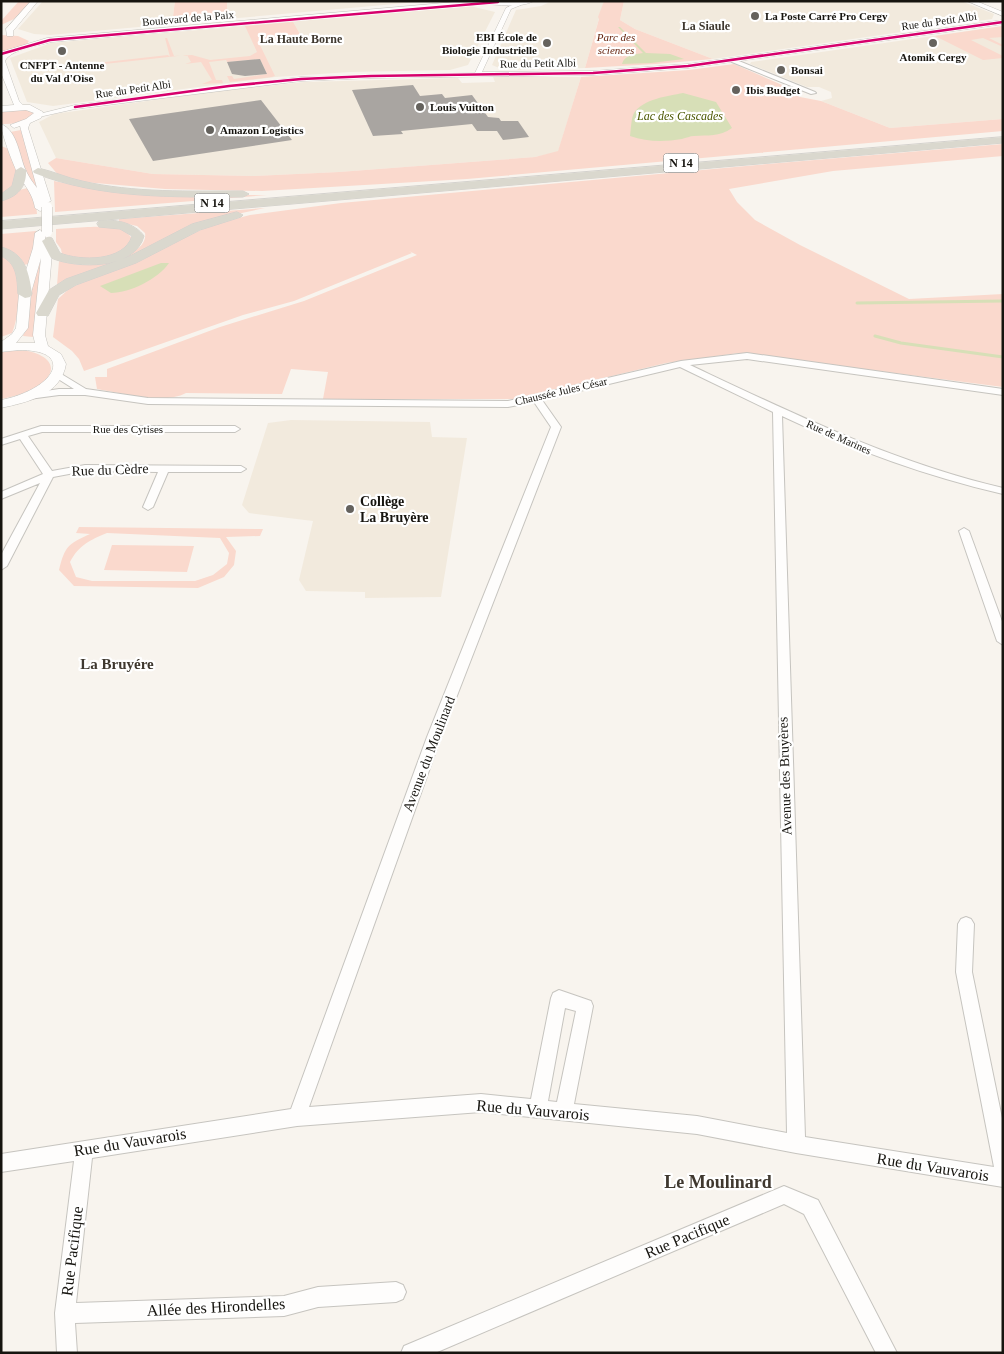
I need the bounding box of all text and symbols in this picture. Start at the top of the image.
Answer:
street label: Boulevard de la Paix [142,8,235,28]
marker: La Poste Carré Pro Cergy [749,10,761,22]
place label: La Poste Carré Pro Cergy [765,10,888,22]
street label: Rue du Petit Albi [900,10,978,32]
district label: La Siaule [682,19,731,33]
place label: EBI École de Biologie Industrielle [442,31,537,56]
park label: Parc des sciences [596,31,635,56]
district label: La Haute Borne [260,32,343,46]
marker: EBI École de Biologie Industrielle [541,37,553,49]
marker: Atomik Cergy [927,37,939,49]
marker: CNFPT - Antenne du Val d'Oise [56,45,68,57]
place label: Atomik Cergy [900,51,967,63]
street label: Rue du Petit Albi [500,56,576,70]
place label: CNFPT - Antenne du Val d'Oise [20,59,104,84]
marker: Bonsai [775,64,787,76]
place label: Bonsai [791,64,823,76]
street label: Rue du Petit Albi [94,78,172,100]
marker: Ibis Budget [730,84,742,96]
place label: Ibis Budget [746,84,800,96]
marker: Louis Vuitton [414,101,426,113]
place label: Louis Vuitton [430,101,494,113]
water label: Lac des Cascades [636,109,723,123]
marker: Amazon Logistics [204,124,216,136]
place label: Amazon Logistics [220,124,304,136]
road number: N 14 [664,154,698,172]
road number: N 14 [194,194,230,212]
street label: Chaussée Jules César [514,374,609,407]
street label: Rue de Marines [805,417,873,457]
street label: Rue des Cytises [93,423,163,435]
street label: Rue du Cèdre [71,461,149,479]
place label: Collège La Bruyère [360,494,429,525]
marker: Collège La Bruyère [344,503,356,515]
district label: La Bruyére [80,656,154,672]
street label: Avenue du Moulinard [400,694,458,814]
street label: Avenue des Bruyères [775,716,795,836]
street label: Rue du Vauvarois [476,1097,590,1123]
street label: Rue du Vauvarois [73,1125,187,1159]
street label: Rue du Vauvarois [876,1150,990,1184]
district label: Le Moulinard [664,1172,772,1192]
street label: Rue Pacifique [58,1205,87,1297]
street label: Rue Pacifique [642,1211,732,1262]
street label: Allée des Hirondelles [146,1295,286,1319]

